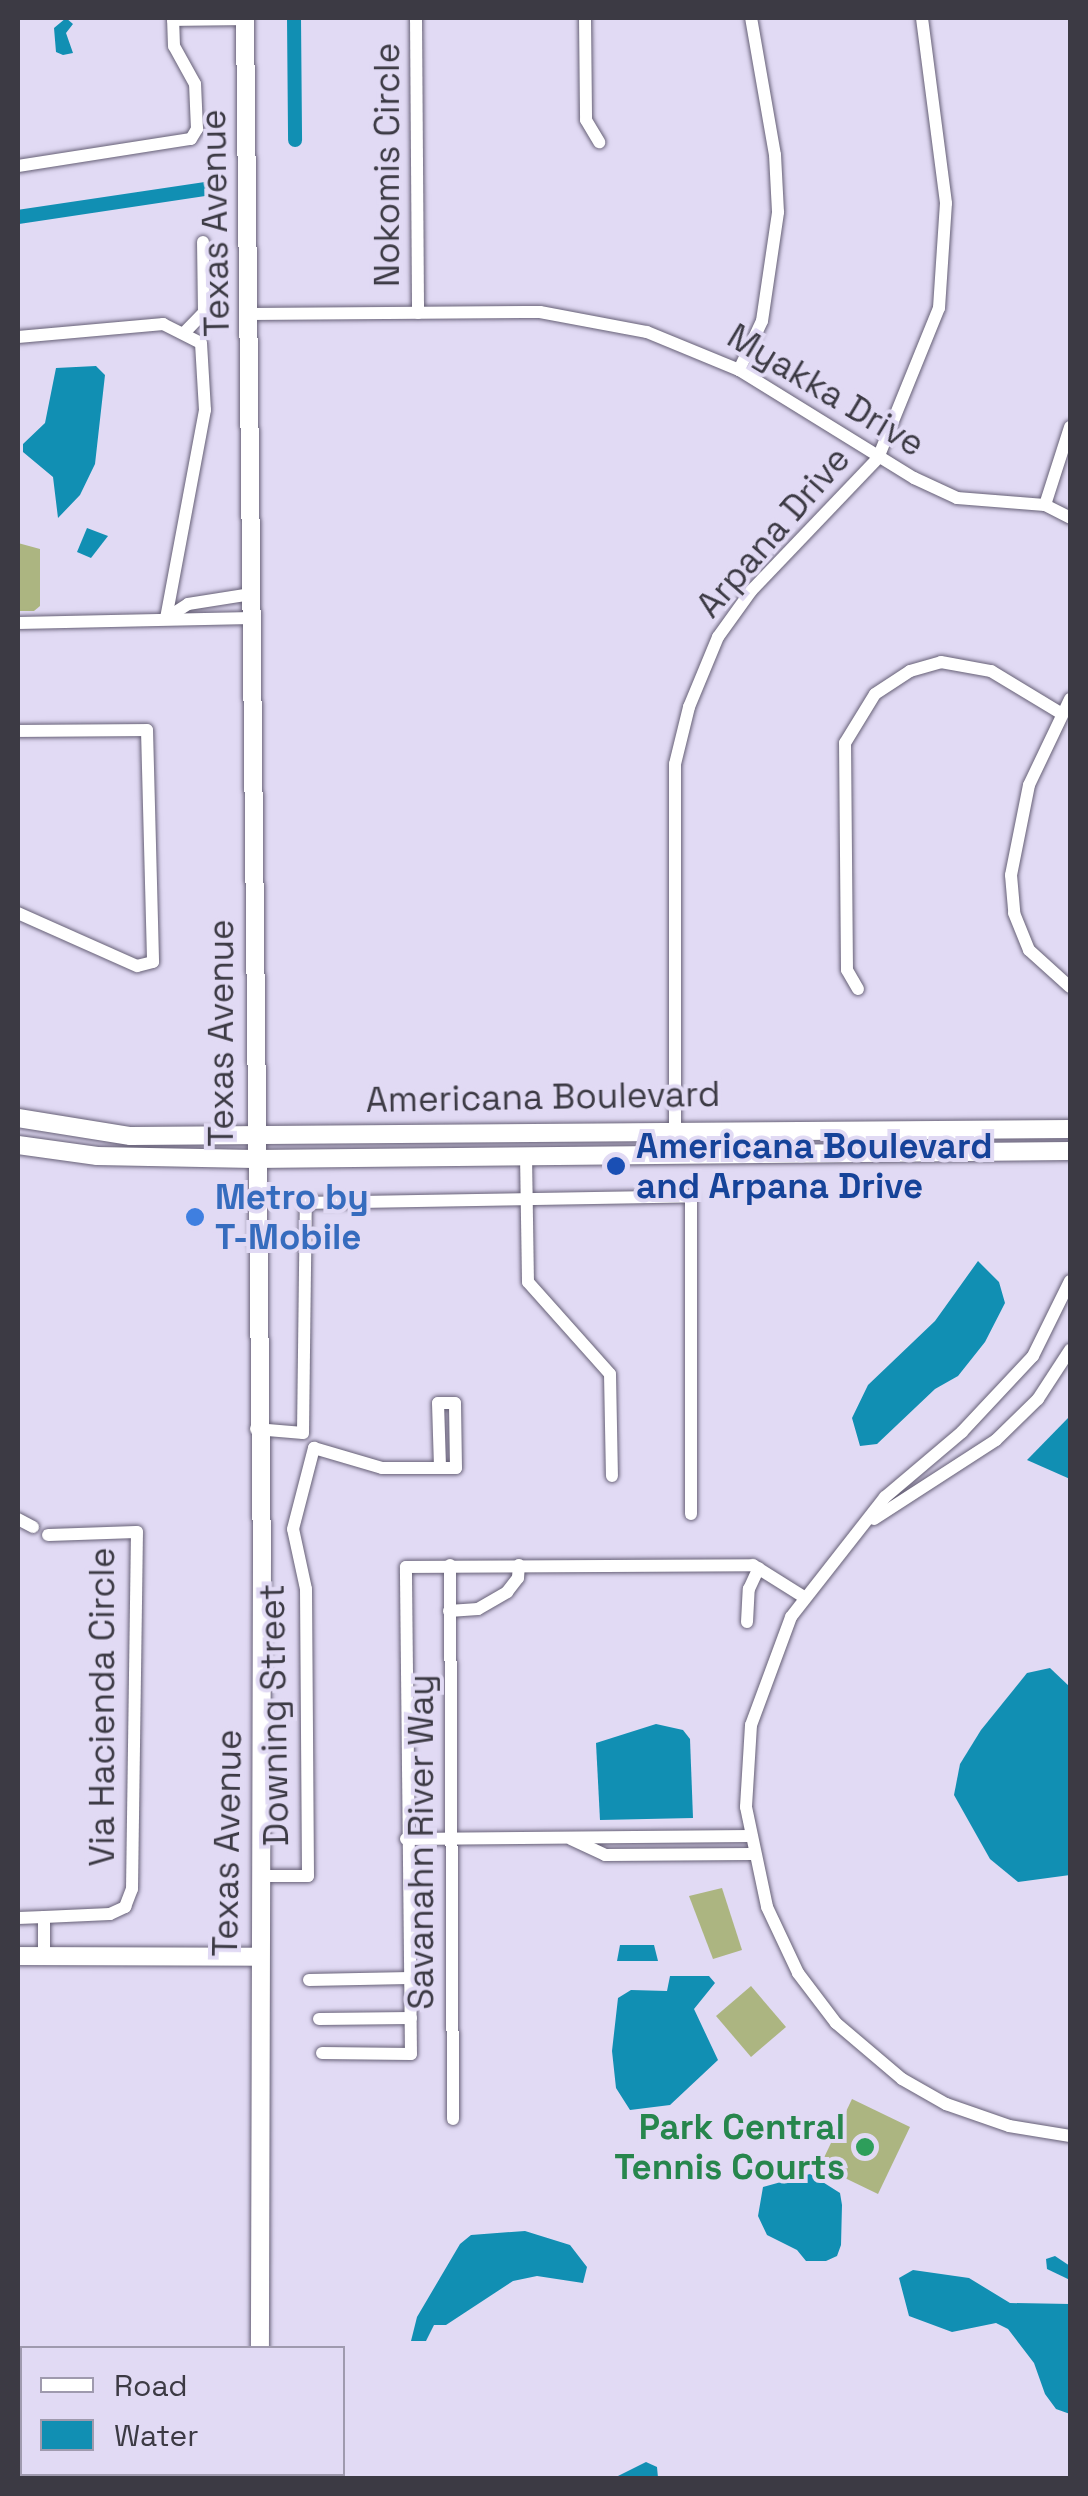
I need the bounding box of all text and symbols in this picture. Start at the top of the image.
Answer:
street label: Nokomis Circle [366,43,408,287]
street label: Texas Avenue [192,109,238,337]
street label: Myakka Drive [720,315,932,465]
street label: Arpana Drive [688,438,858,626]
street label: Texas Avenue [200,919,242,1147]
street label: Americana Boulevard [365,1073,721,1121]
place label: Americana Boulevard and Arpana Drive [636,1125,993,1207]
marker: Americana Boulevard and Arpana Drive [605,1155,627,1177]
place label: Metro by T-Mobile [215,1176,369,1258]
marker: Metro by T-Mobile [184,1206,206,1228]
street label: Via Hacienda Circle [81,1547,123,1867]
street label: Downing Street [251,1583,297,1847]
street label: Savanahn River Way [400,1674,442,2010]
street label: Texas Avenue [204,1729,250,1957]
place label: Park Central Tennis Courts [614,2106,845,2188]
marker: Park Central Tennis Courts [854,2136,876,2158]
legend [20,2346,345,2476]
text: Road [114,2366,188,2405]
text: Water [114,2416,199,2455]

